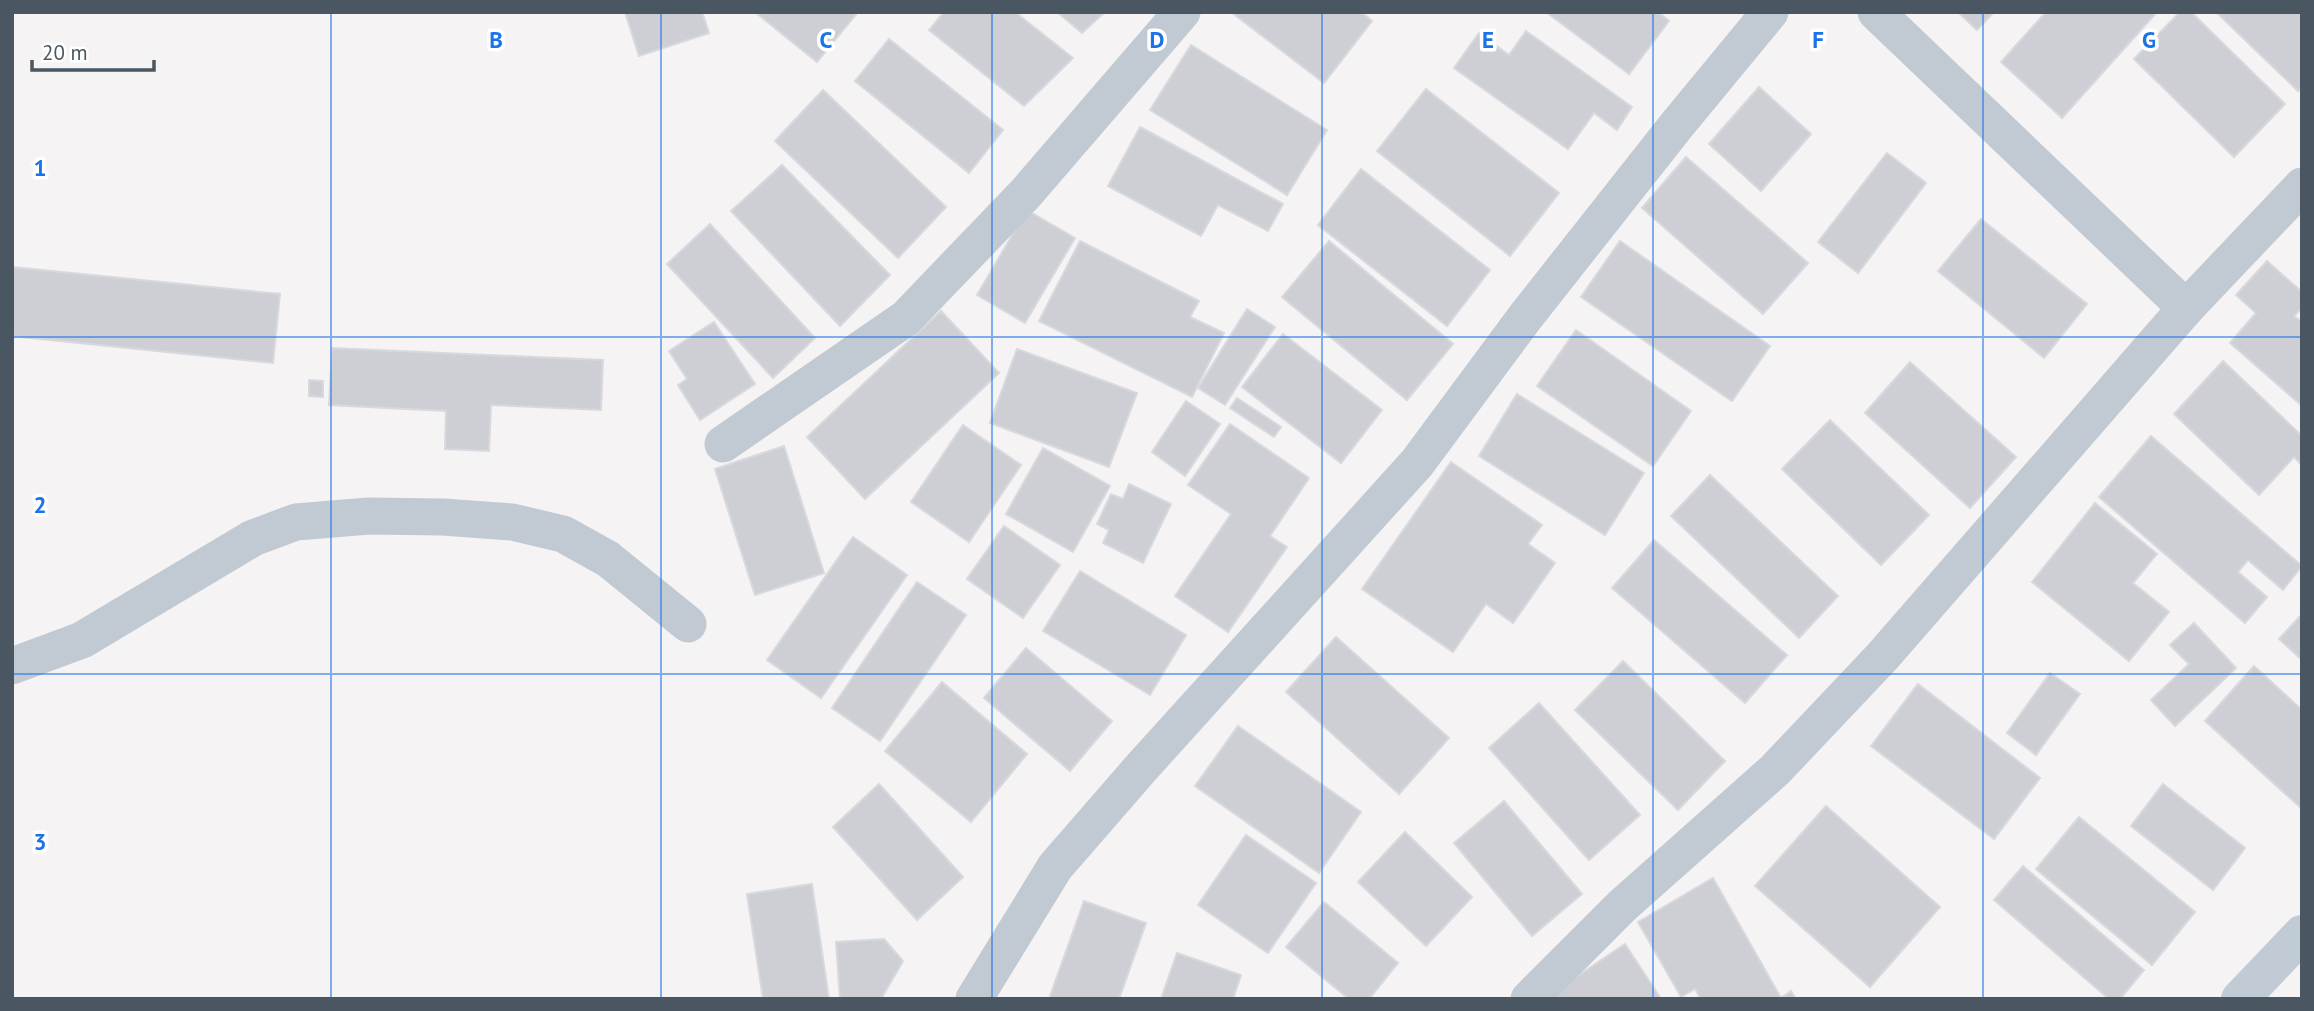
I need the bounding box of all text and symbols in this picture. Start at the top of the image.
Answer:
text: B [489,25,503,54]
text: C [820,25,833,54]
text: D [1150,25,1164,54]
text: E [1482,25,1494,54]
text: F [1812,25,1824,54]
text: G [2142,25,2156,54]
scale bar [32,28,154,72]
text: 20 m [42,39,88,66]
text: 1 [33,153,47,182]
text: 2 [33,490,47,519]
text: 3 [33,827,47,856]

